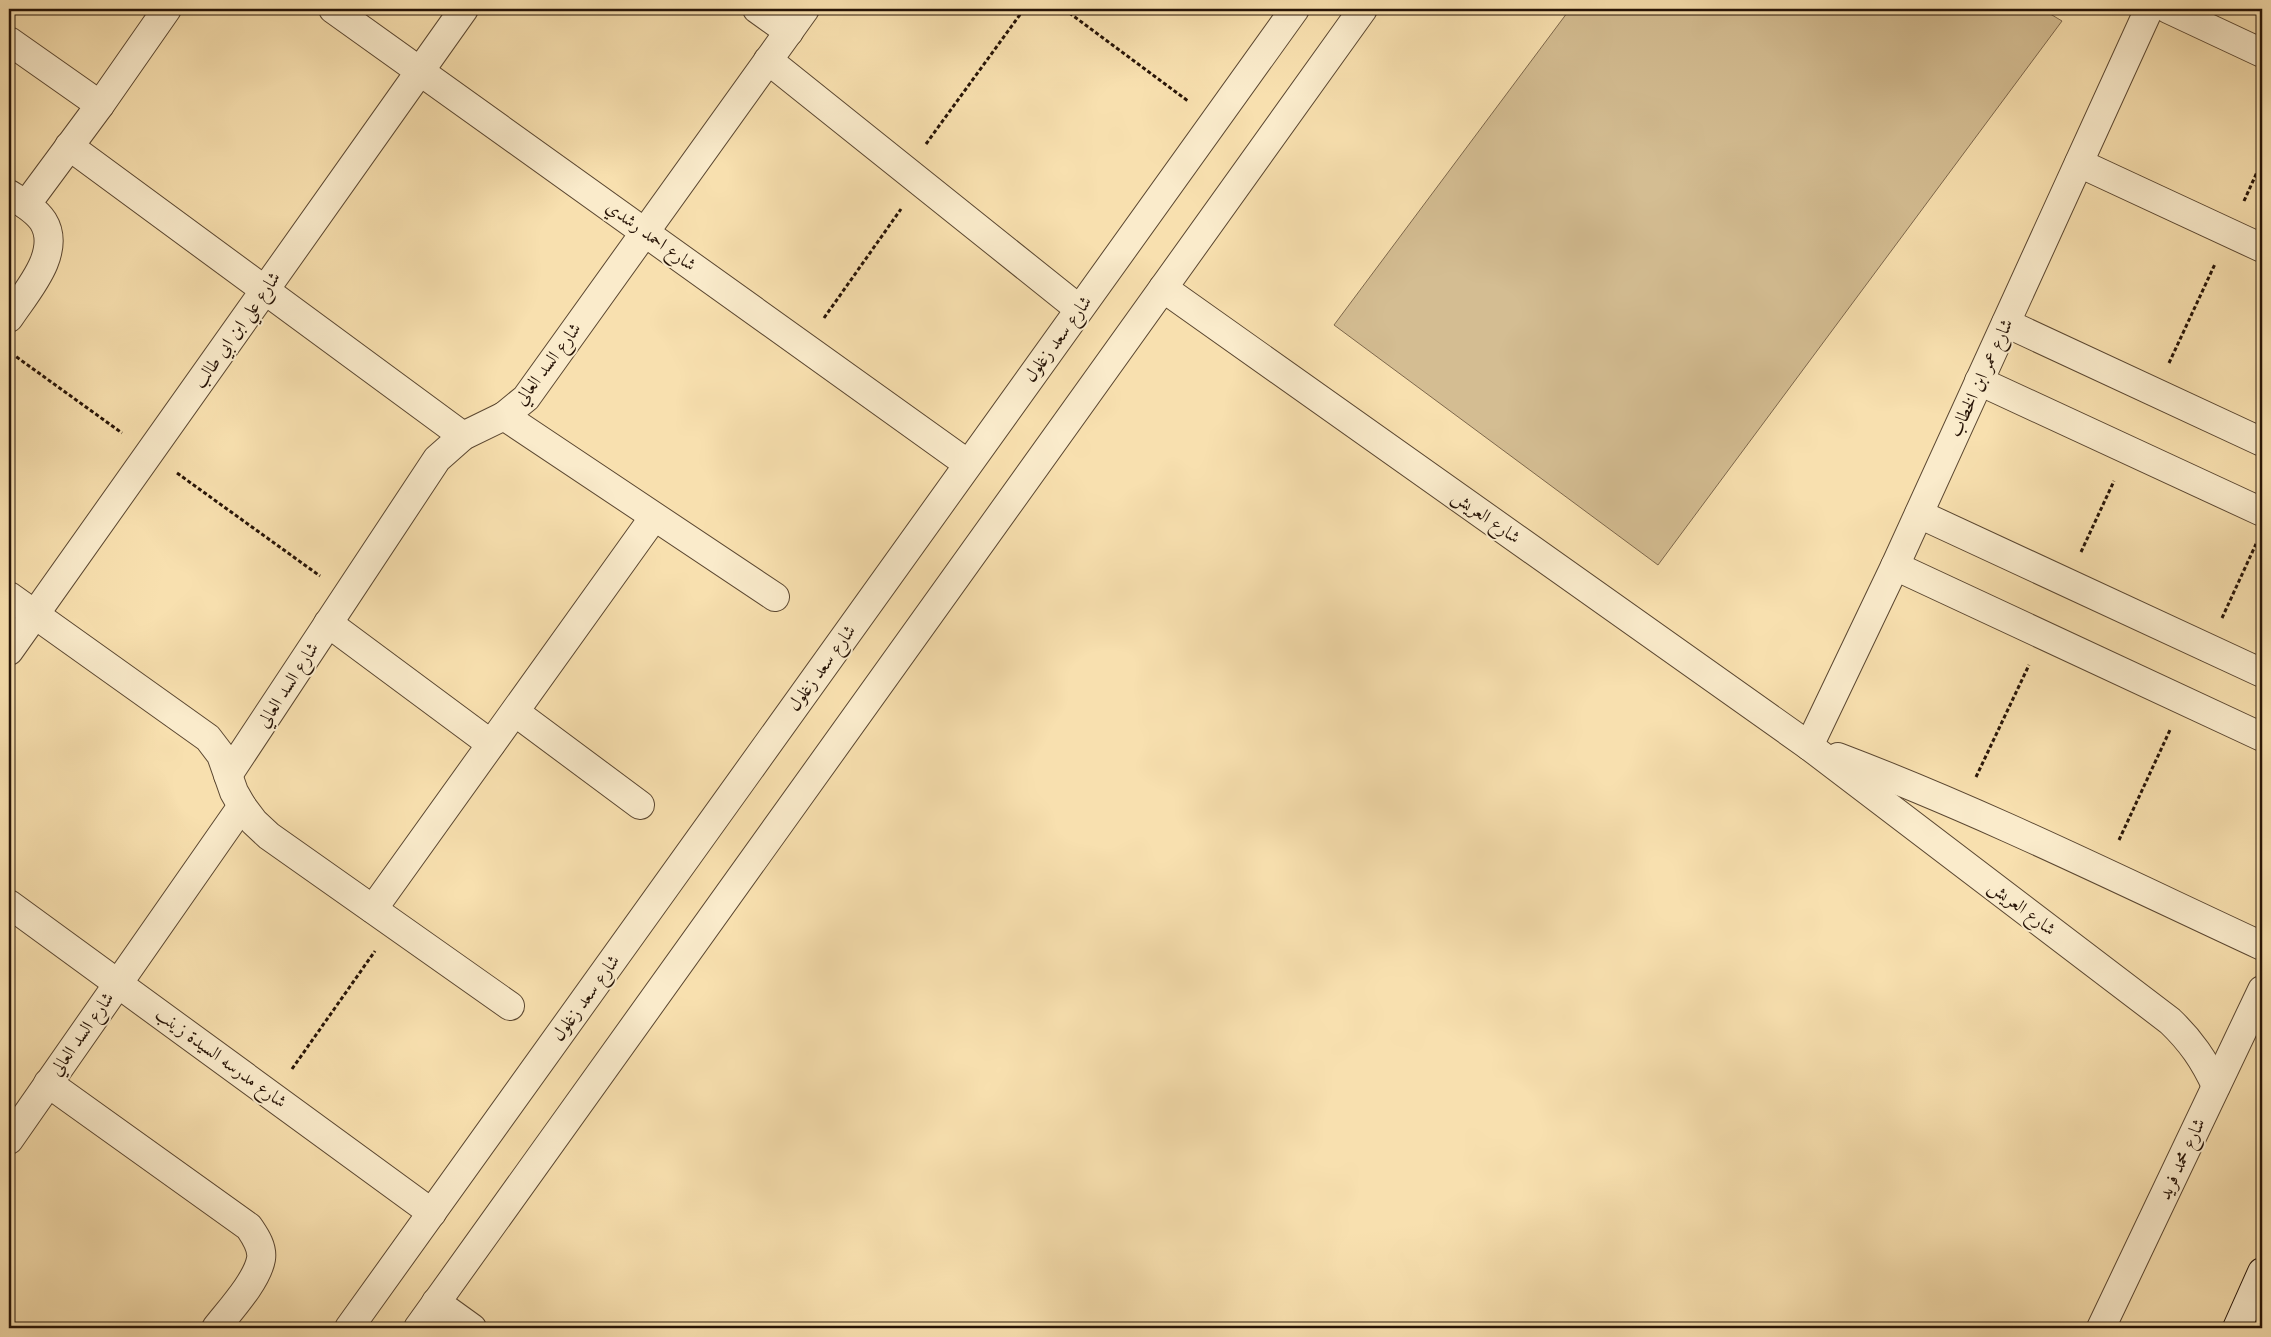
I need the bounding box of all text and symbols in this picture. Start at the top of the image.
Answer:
street label: شارع احمد رشدي [600,195,701,279]
street label: شارع علي ابن ابي طالب [187,267,290,396]
street label: شارع سعد زغلول [1018,291,1100,389]
street label: شارع عمر ابن الخطاب [1943,315,2021,442]
street label: شارع السد العالي [509,318,589,412]
street label: شارع العريش [1445,484,1525,551]
street label: شارع سعد زغلول [782,620,864,718]
street label: شارع السد العالي [251,637,327,734]
street label: شارع العريش [1982,874,2061,943]
street label: شارع سعد زغلول [546,950,628,1048]
street label: شارع السد العالي [44,987,122,1082]
street label: شارع مدرسه السيدة زينب [149,1002,292,1116]
street label: شارع محمد فريد [2152,1114,2214,1205]

